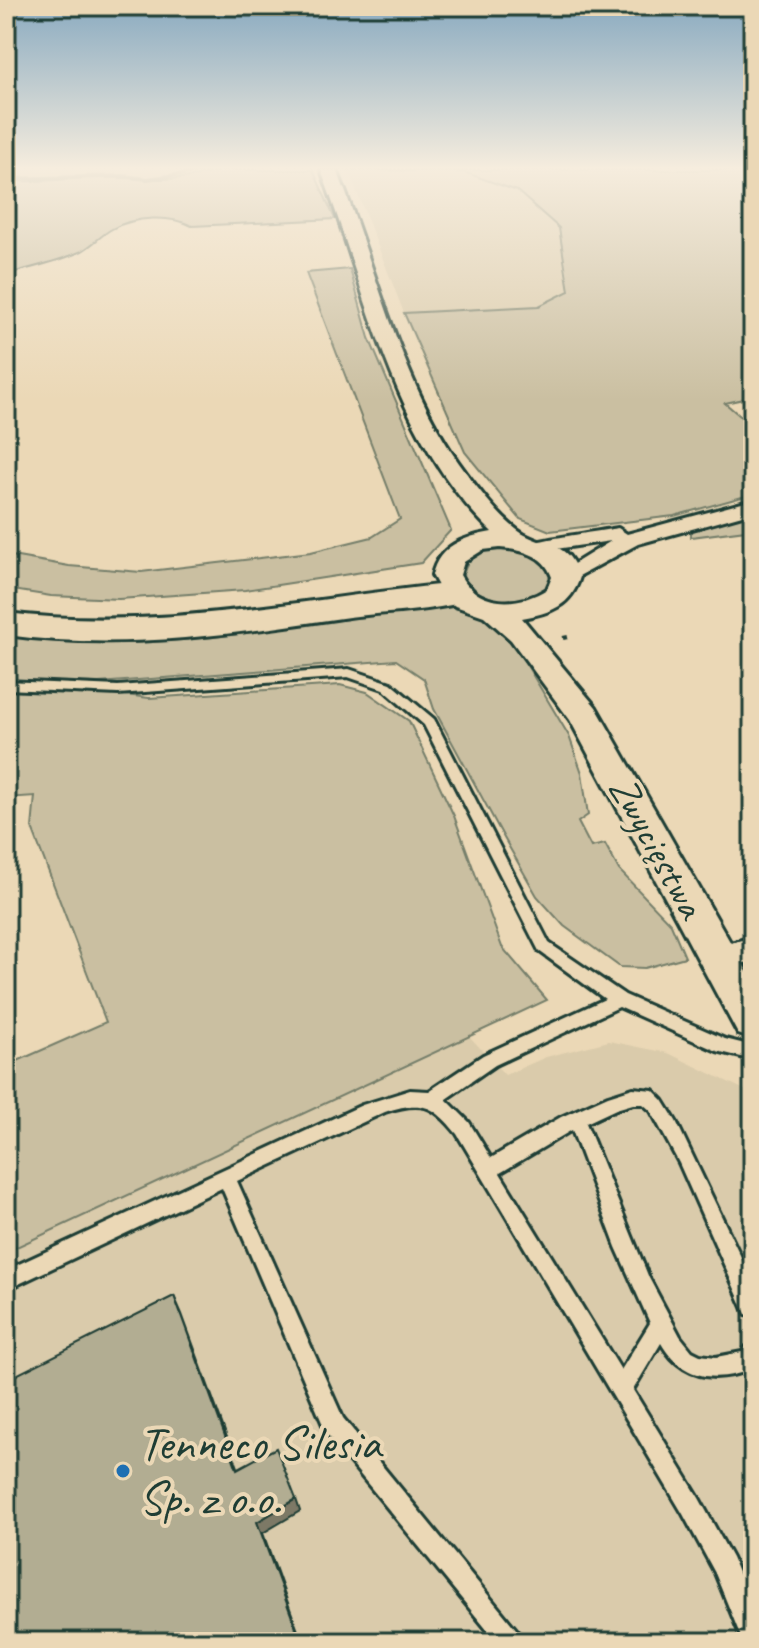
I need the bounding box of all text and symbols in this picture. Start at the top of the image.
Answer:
street label: Zwycięstwa [598,768,717,929]
place label: Tenneco Silesia Sp. z o.o. [139,1413,384,1528]
marker: Tenneco Silesia Sp. z o.o. [114,1462,132,1480]

